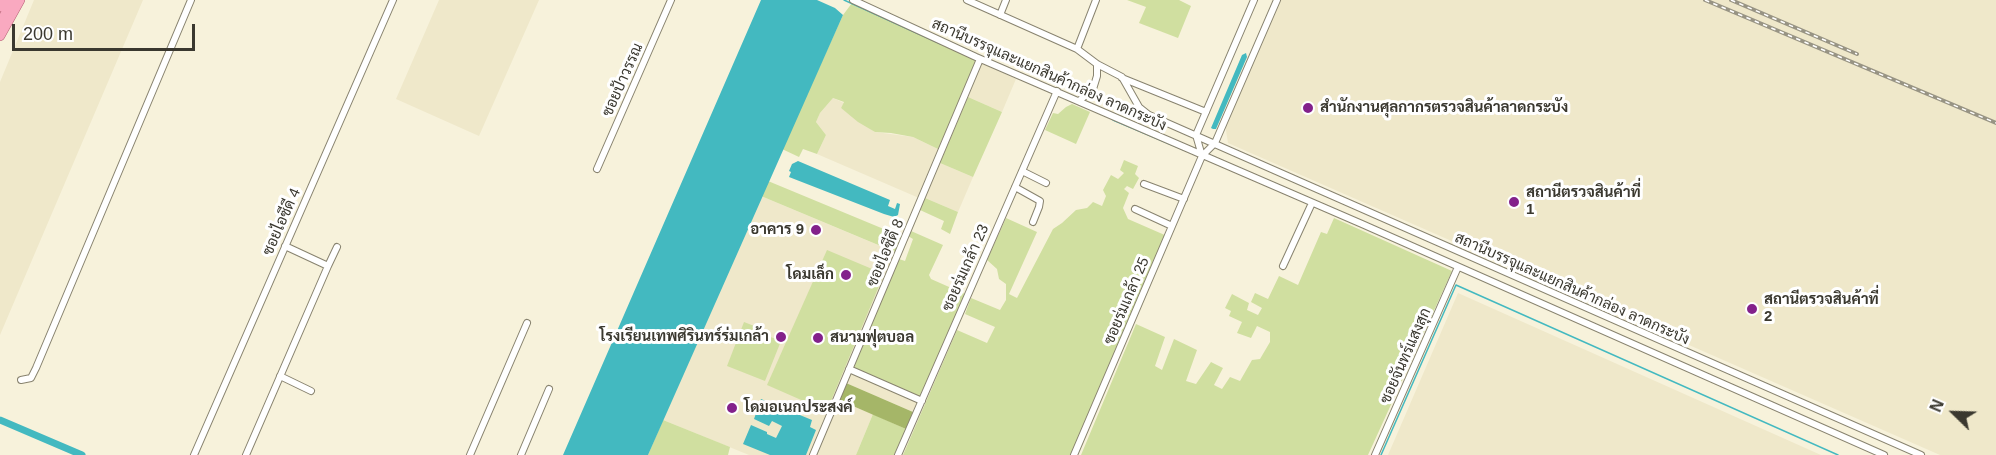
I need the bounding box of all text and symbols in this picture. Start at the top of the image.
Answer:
scale bar [15,12,198,50]
street label: สถานีบรรจุและแยกสินค้ากล่อง ลาดกระบัง [929,15,1169,135]
text: 200 m [23,24,73,44]
street label: ซอยป้าวรรณ [599,41,647,119]
place label: สำนักงานศุลกากรตรวจสินค้าลาดกระบัง [1320,99,1568,117]
marker: สำนักงานศุลกากรตรวจสินค้าลาดกระบัง [1301,101,1315,115]
place label: สถานีตรวจสินค้าที่ 1 [1526,184,1641,219]
street label: ซอยไอซีดี 4 [259,185,305,259]
marker: สถานีตรวจสินค้าที่ 1 [1507,195,1521,209]
street label: ซอยไอซีดี 8 [864,216,908,290]
place label: อาคาร 9 [750,221,804,239]
street label: ซอยร่มเกล้า 23 [939,222,993,314]
marker: อาคาร 9 [809,223,823,237]
street label: สถานีบรรจุและแยกสินค้ากล่อง ลาดกระบัง [1452,229,1692,349]
street label: ซอยร่มเกล้า 25 [1101,255,1153,347]
place label: โดมเล็ก [786,266,834,284]
marker: โดมเล็ก [839,268,853,282]
place label: สถานีตรวจสินค้าที่ 2 [1764,291,1879,326]
marker: สถานีตรวจสินค้าที่ 2 [1745,302,1759,316]
street label: ซอยจันทร์แสงสุก [1377,305,1435,407]
place label: โรงเรียนเทพศิรินทร์ร่มเกล้า [599,328,769,346]
place label: สนามฟุตบอล [830,329,914,347]
marker: โรงเรียนเทพศิรินทร์ร่มเกล้า [774,330,788,344]
marker: สนามฟุตบอล [811,331,825,345]
north arrow [1924,383,1984,443]
text: N [1927,397,1947,414]
place label: โดมอเนกประสงค์ [744,399,853,417]
marker: โดมอเนกประสงค์ [725,401,739,415]

